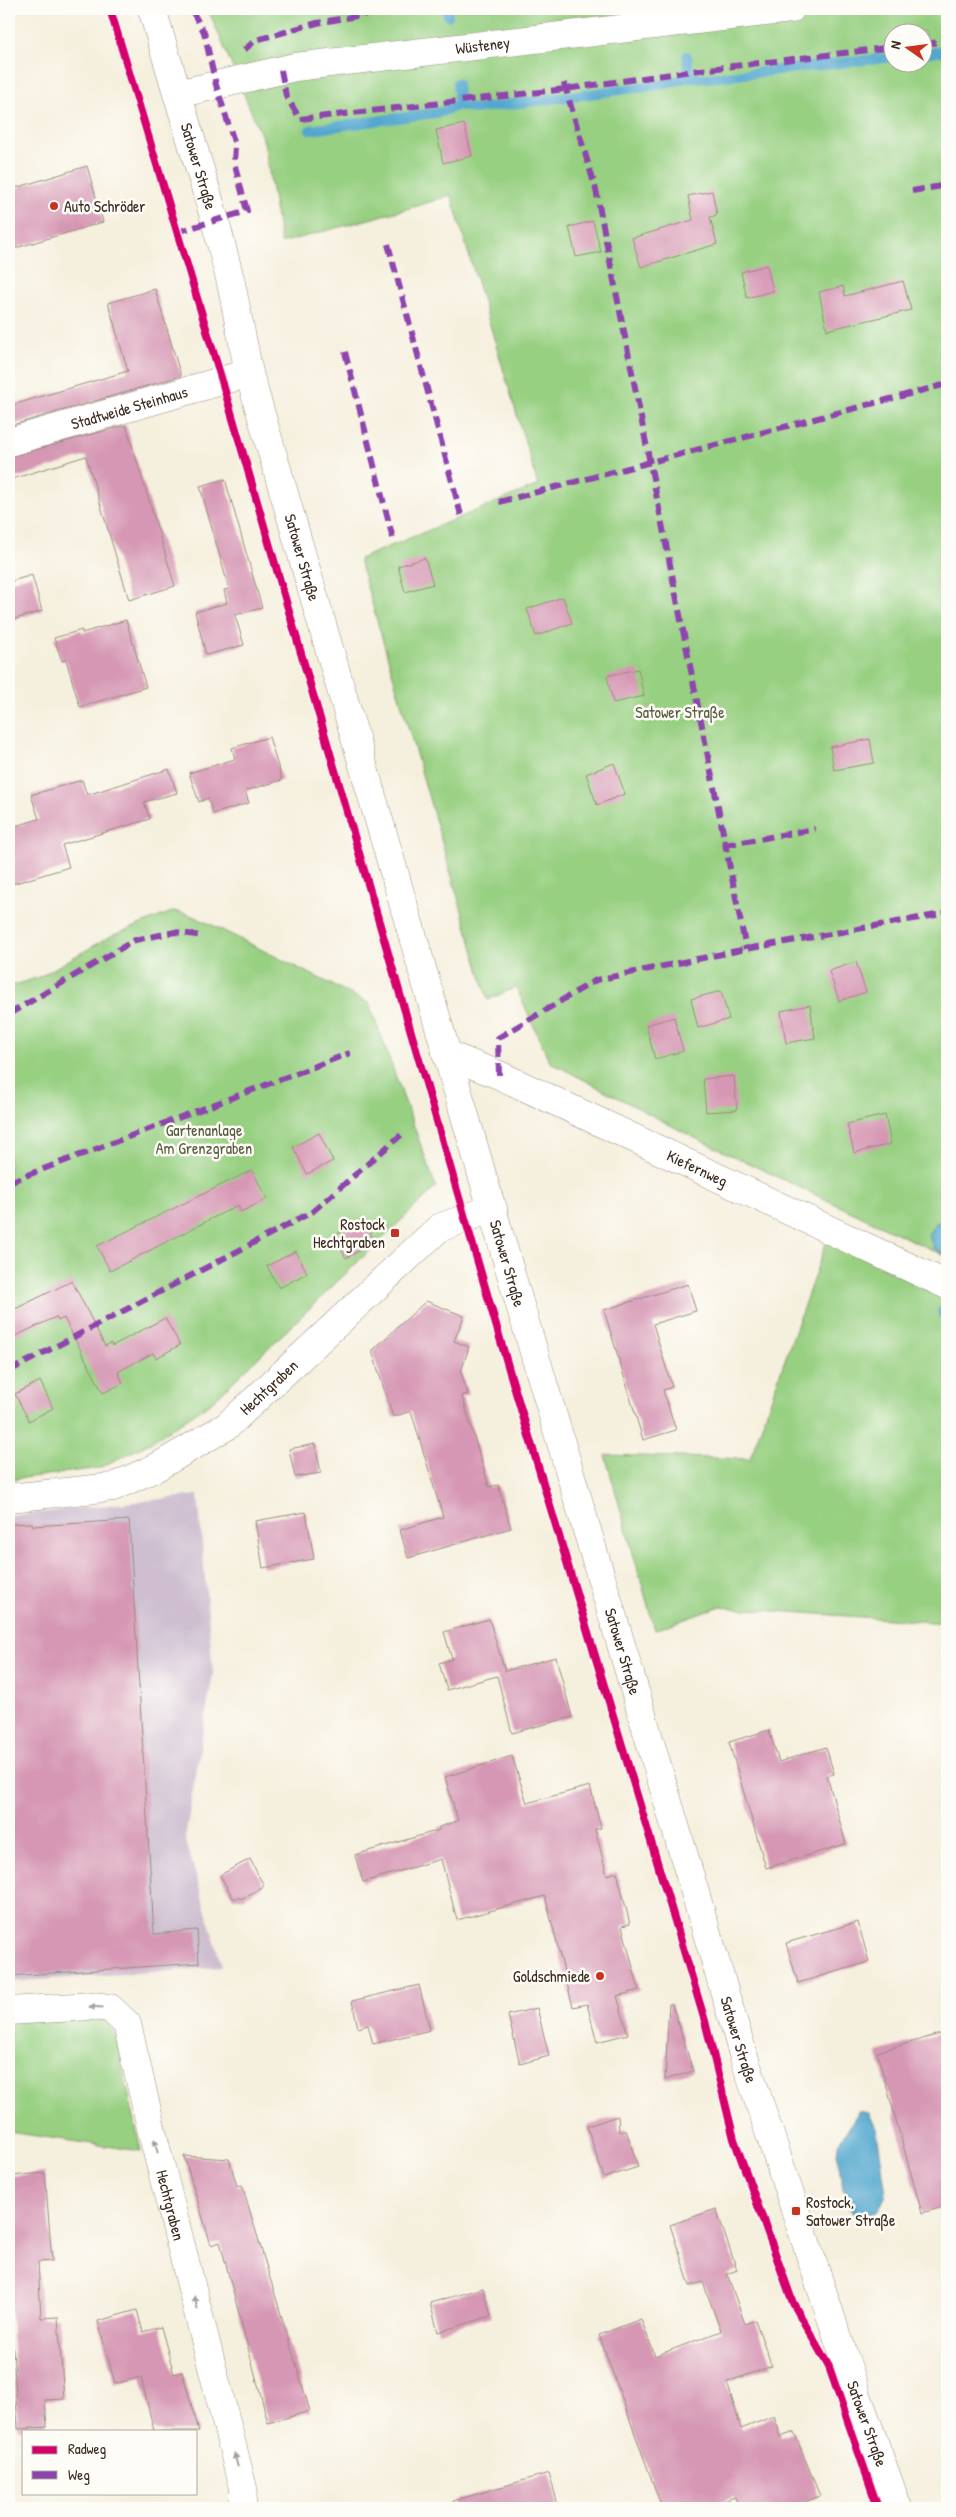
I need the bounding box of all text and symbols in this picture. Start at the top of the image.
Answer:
north arrow [884,22,934,72]
street label: Wüsteney [454,31,511,59]
text: N [885,38,905,51]
street label: Satower Straße [176,120,222,213]
place label: Auto Schröder [64,195,146,217]
marker: Auto Schröder [48,200,60,212]
street label: Stadtweide Steinhaus [68,380,190,435]
street label: Satower Straße [280,511,326,604]
park label: Satower Straße [635,701,725,723]
park label: Gartenanlage Am Grenzgraben [156,1119,252,1159]
street label: Kiefernweg [663,1144,731,1192]
place label: Rostock Hechtgraben [313,1213,385,1253]
street label: Satower Straße [485,1217,531,1310]
marker: Rostock Hechtgraben [389,1227,401,1239]
street label: Hechtgraben [235,1354,302,1420]
street label: Satower Straße [600,1605,647,1698]
place label: Goldschmiede [513,1965,591,1987]
marker: Goldschmiede [594,1970,606,1982]
street label: Satower Straße [715,1994,763,2086]
one-way arrow [88,2002,104,2010]
one-way arrow [152,2138,160,2153]
street label: Hechtgraben [151,2168,190,2243]
place label: Rostock, Satower Straße [806,2191,896,2231]
marker: Rostock, Satower Straße [790,2205,802,2217]
one-way arrow [192,2296,200,2311]
street label: Satower Straße [842,2378,893,2470]
legend [22,2430,198,2494]
text: Radweg [68,2438,106,2459]
one-way arrow [232,2453,240,2468]
text: Weg [68,2464,90,2485]

